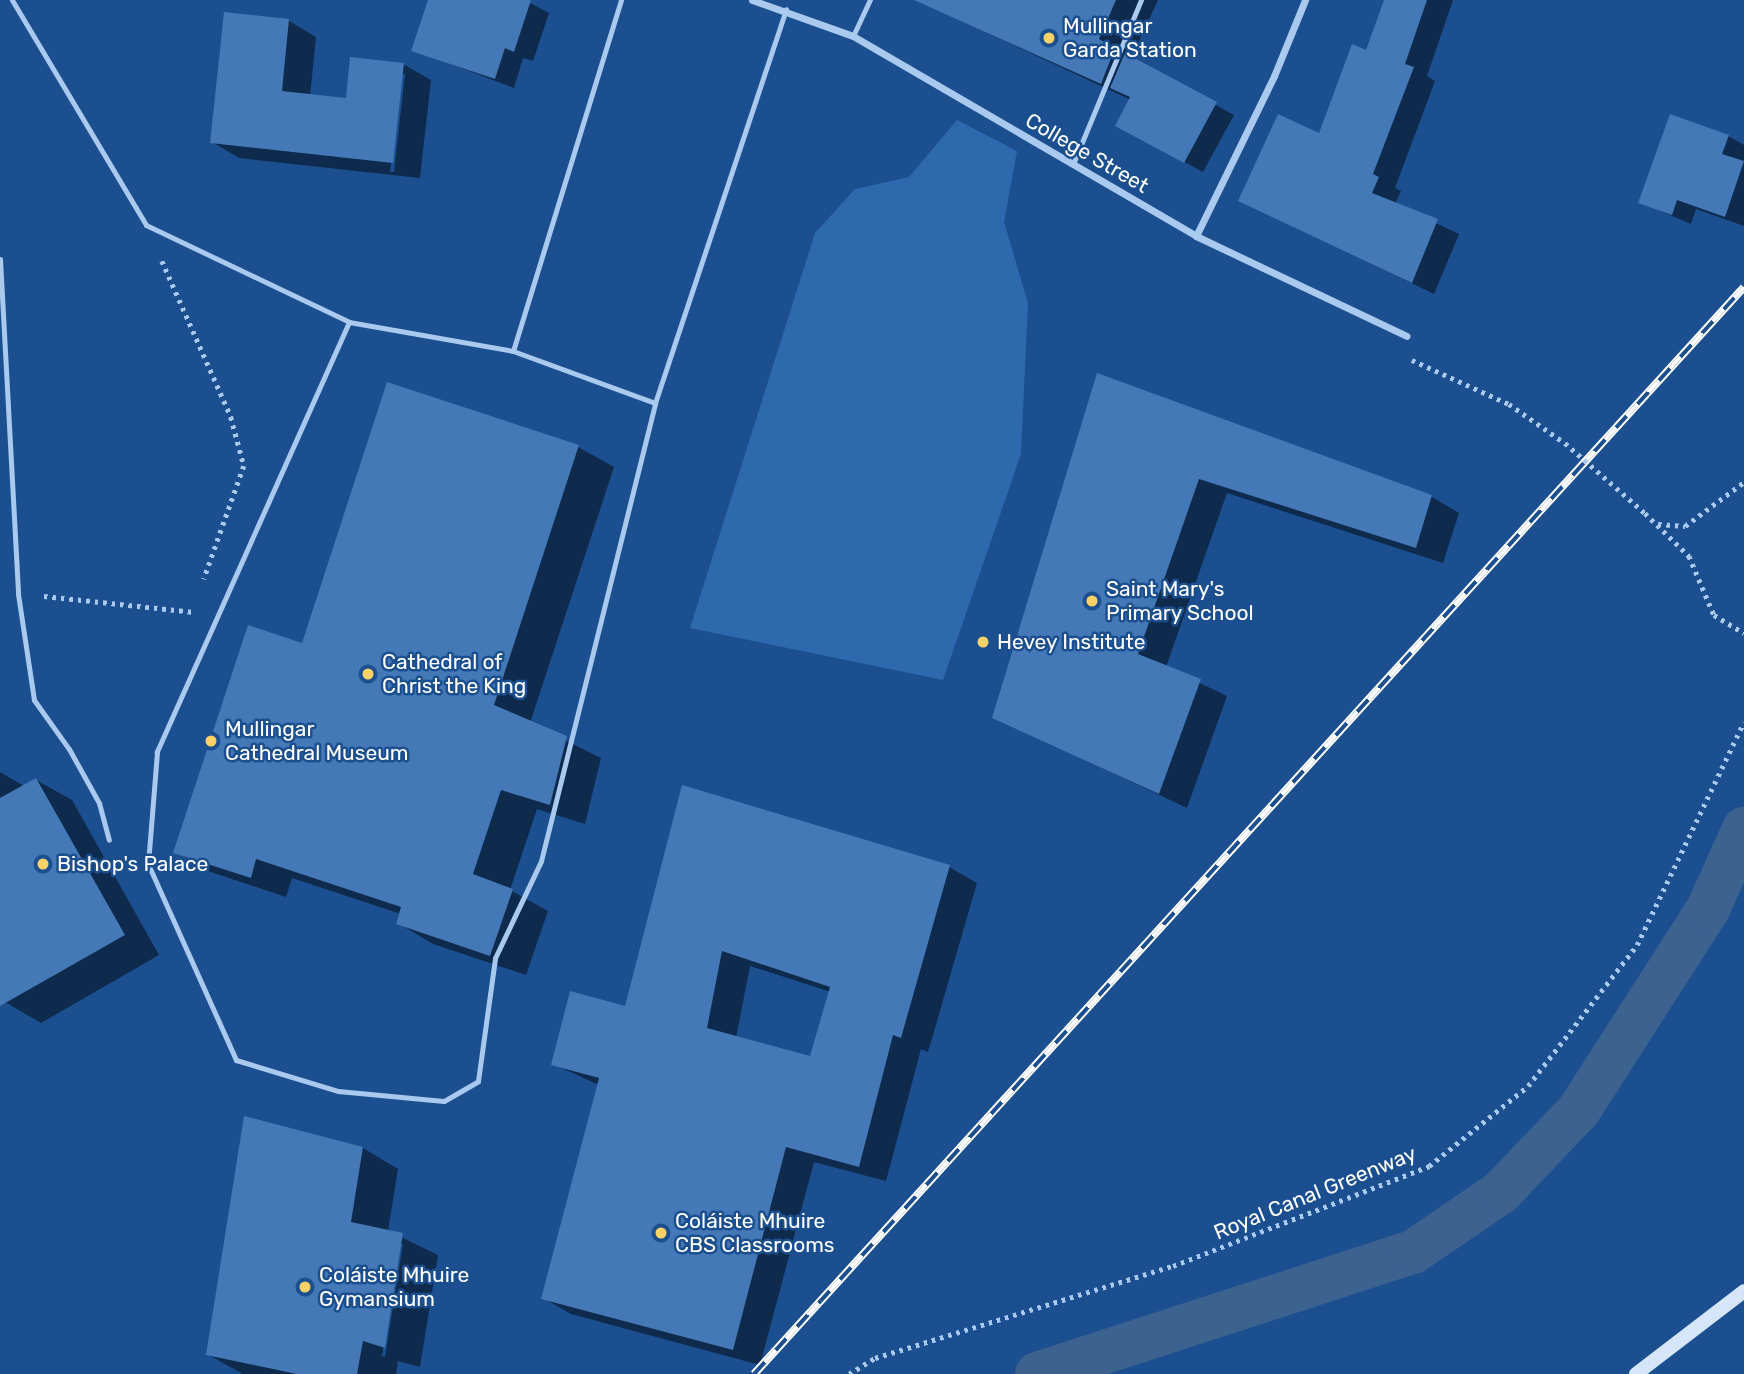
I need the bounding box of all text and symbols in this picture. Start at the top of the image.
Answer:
place label: Mullingar Garda Station [1063,13,1197,63]
marker: Mullingar Garda Station [1041,30,1057,46]
street label: College Street [1021,108,1153,198]
place label: Saint Mary's Primary School [1106,576,1254,626]
marker: Saint Mary's Primary School [1084,593,1100,609]
place label: Hevey Institute [997,629,1146,655]
marker: Hevey Institute [975,634,991,650]
place label: Cathedral of Christ the King [382,649,527,699]
marker: Cathedral of Christ the King [360,666,376,682]
place label: Mullingar Cathedral Museum [225,716,408,766]
marker: Mullingar Cathedral Museum [203,733,219,749]
place label: Bishop's Palace [57,851,208,877]
marker: Bishop's Palace [35,856,51,872]
street label: Royal Canal Greenway [1210,1141,1420,1245]
place label: Coláiste Mhuire CBS Classrooms [675,1208,835,1258]
marker: Coláiste Mhuire CBS Classrooms [653,1225,669,1241]
place label: Coláiste Mhuire Gymansium [319,1262,469,1312]
marker: Coláiste Mhuire Gymansium [297,1279,313,1295]

